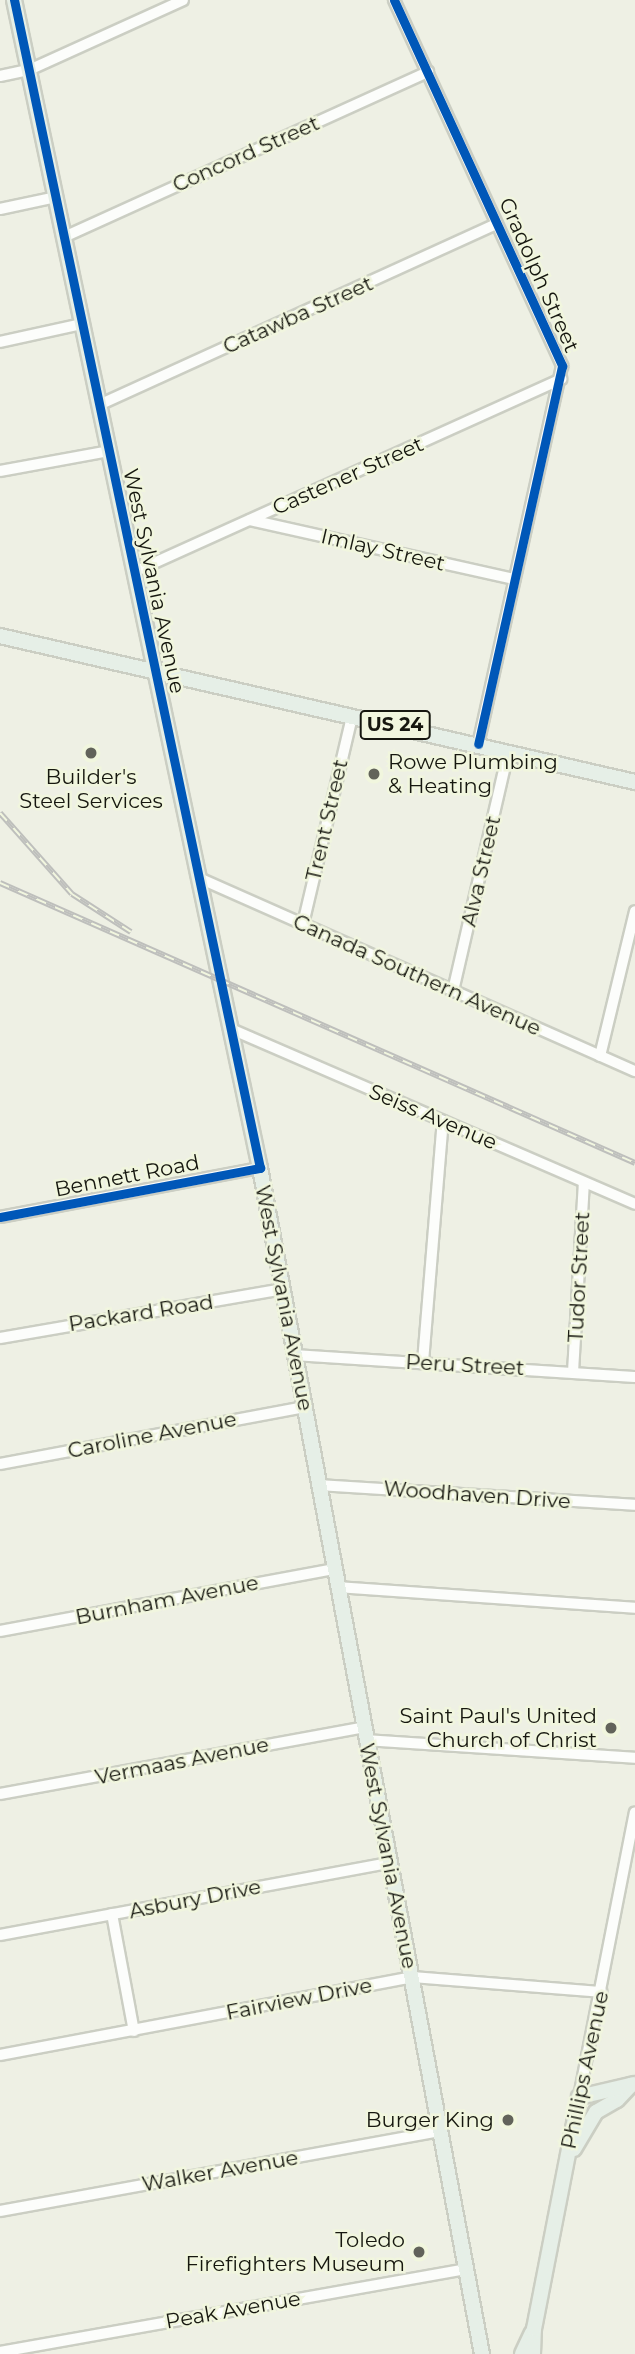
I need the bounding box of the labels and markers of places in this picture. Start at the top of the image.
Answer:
marker: Builder's Steel Services [83,745,99,761]
place label: Rowe Plumbing & Heating [388,749,558,799]
place label: Builder's Steel Services [19,764,163,814]
marker: Rowe Plumbing & Heating [366,766,382,782]
place label: Saint Paul's United Church of Christ [400,1703,597,1753]
marker: Saint Paul's United Church of Christ [603,1720,619,1736]
place label: Burger King [366,2107,494,2133]
marker: Burger King [500,2112,516,2128]
place label: Toledo Firefighters Museum [185,2227,405,2277]
marker: Toledo Firefighters Museum [411,2244,427,2260]

